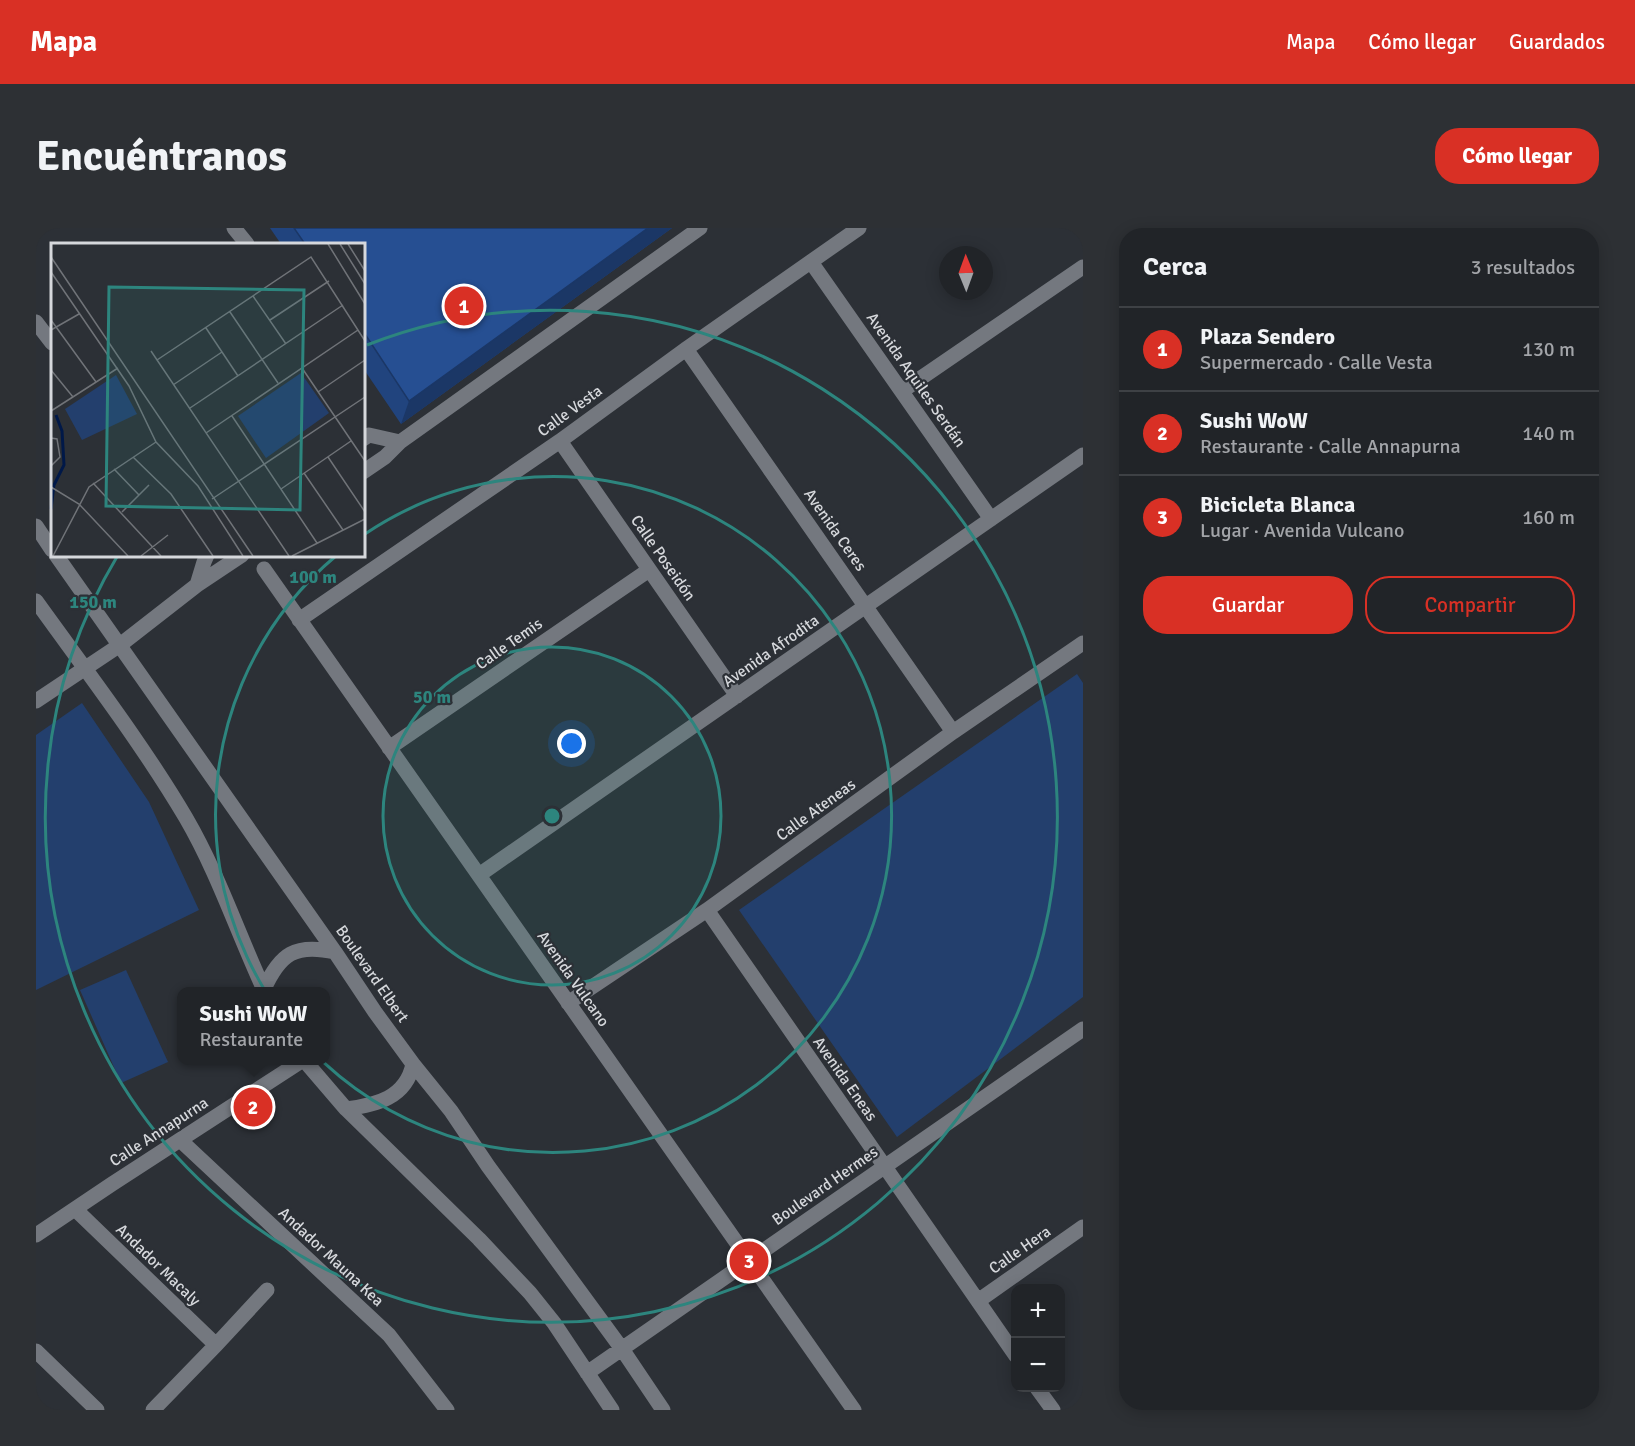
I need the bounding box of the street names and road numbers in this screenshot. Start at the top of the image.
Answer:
street label: Avenida Aquiles Serdán [862,309,970,451]
street label: Calle Vesta [534,381,606,441]
street label: Avenida Ceres [799,485,871,575]
street label: Calle Poseidón [626,511,700,605]
street label: Avenida Afrodita [719,610,823,692]
street label: Calle Temis [472,614,546,674]
street label: Calle Ateneas [772,775,860,845]
street label: Boulevard Elbert [331,921,413,1027]
street label: Avenida Vulcano [533,927,613,1031]
street label: Avenida Eneas [809,1033,881,1125]
street label: Calle Annapurna [106,1093,212,1171]
street label: Boulevard Hermes [768,1142,882,1230]
street label: Andador Mauna Kea [274,1203,388,1311]
street label: Andador Macaly [112,1220,205,1311]
street label: Calle Hera [985,1221,1055,1279]

